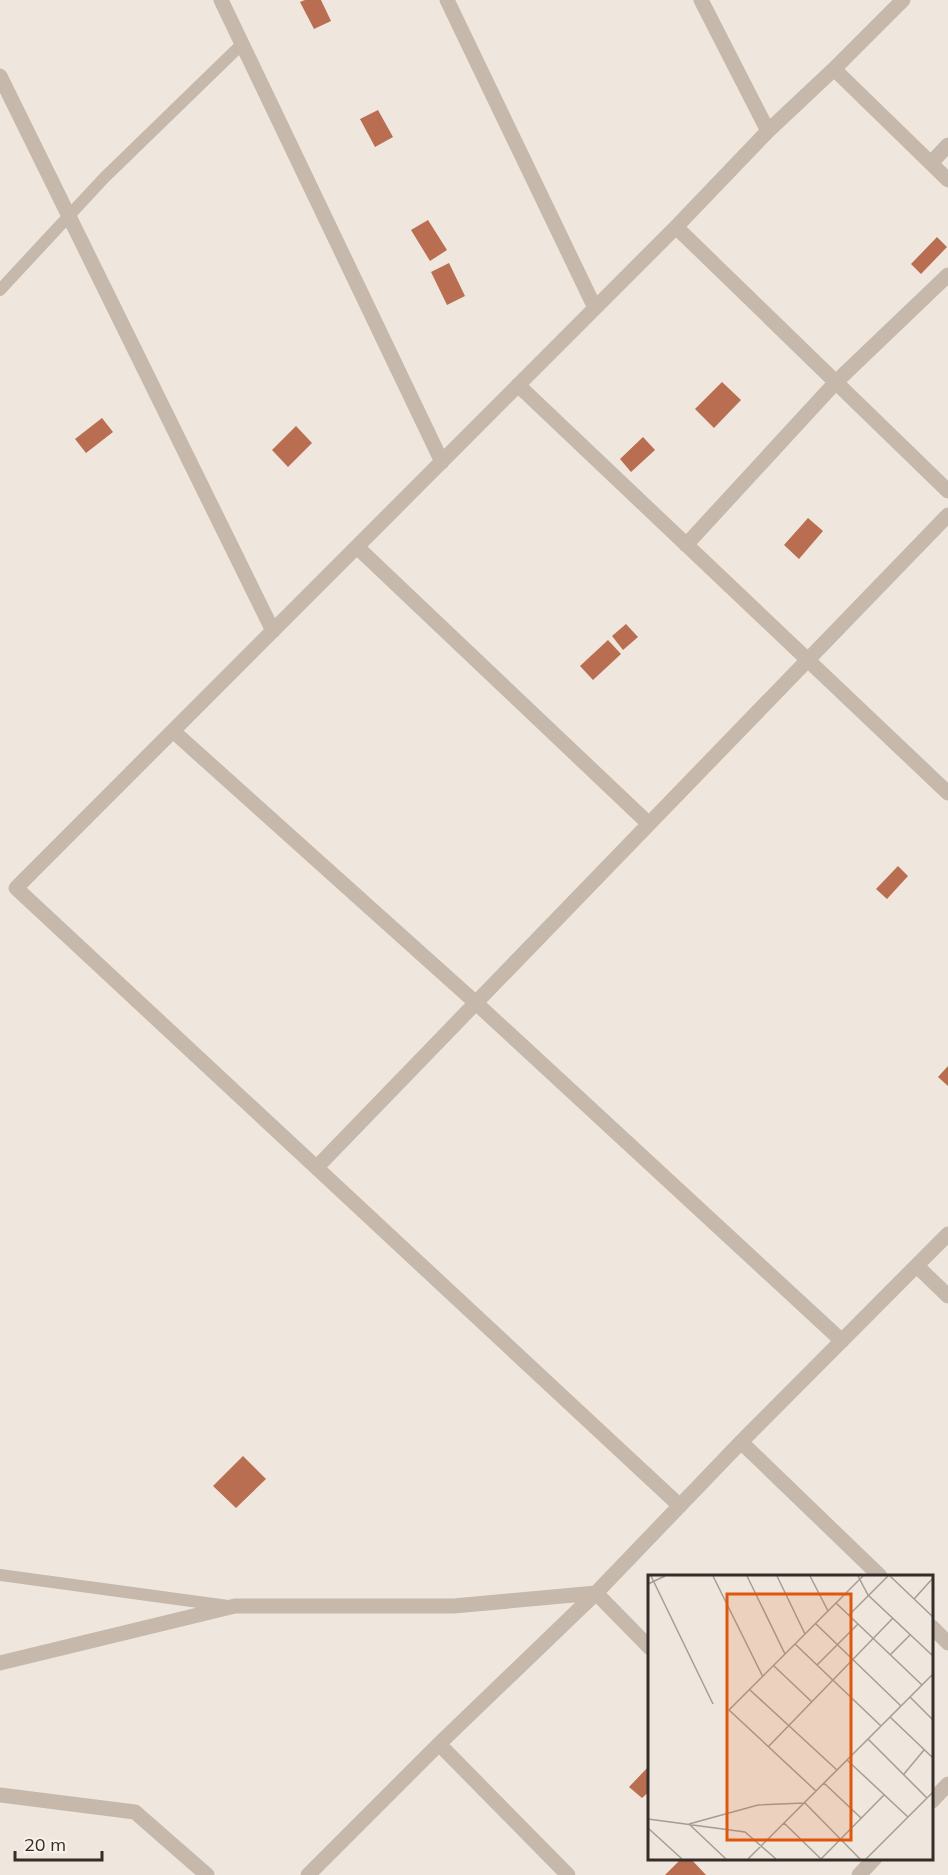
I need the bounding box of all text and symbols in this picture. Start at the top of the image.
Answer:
inset map [648,1575,933,1860]
scale bar [15,1824,102,1862]
text: 20 m [24,1833,66,1856]

